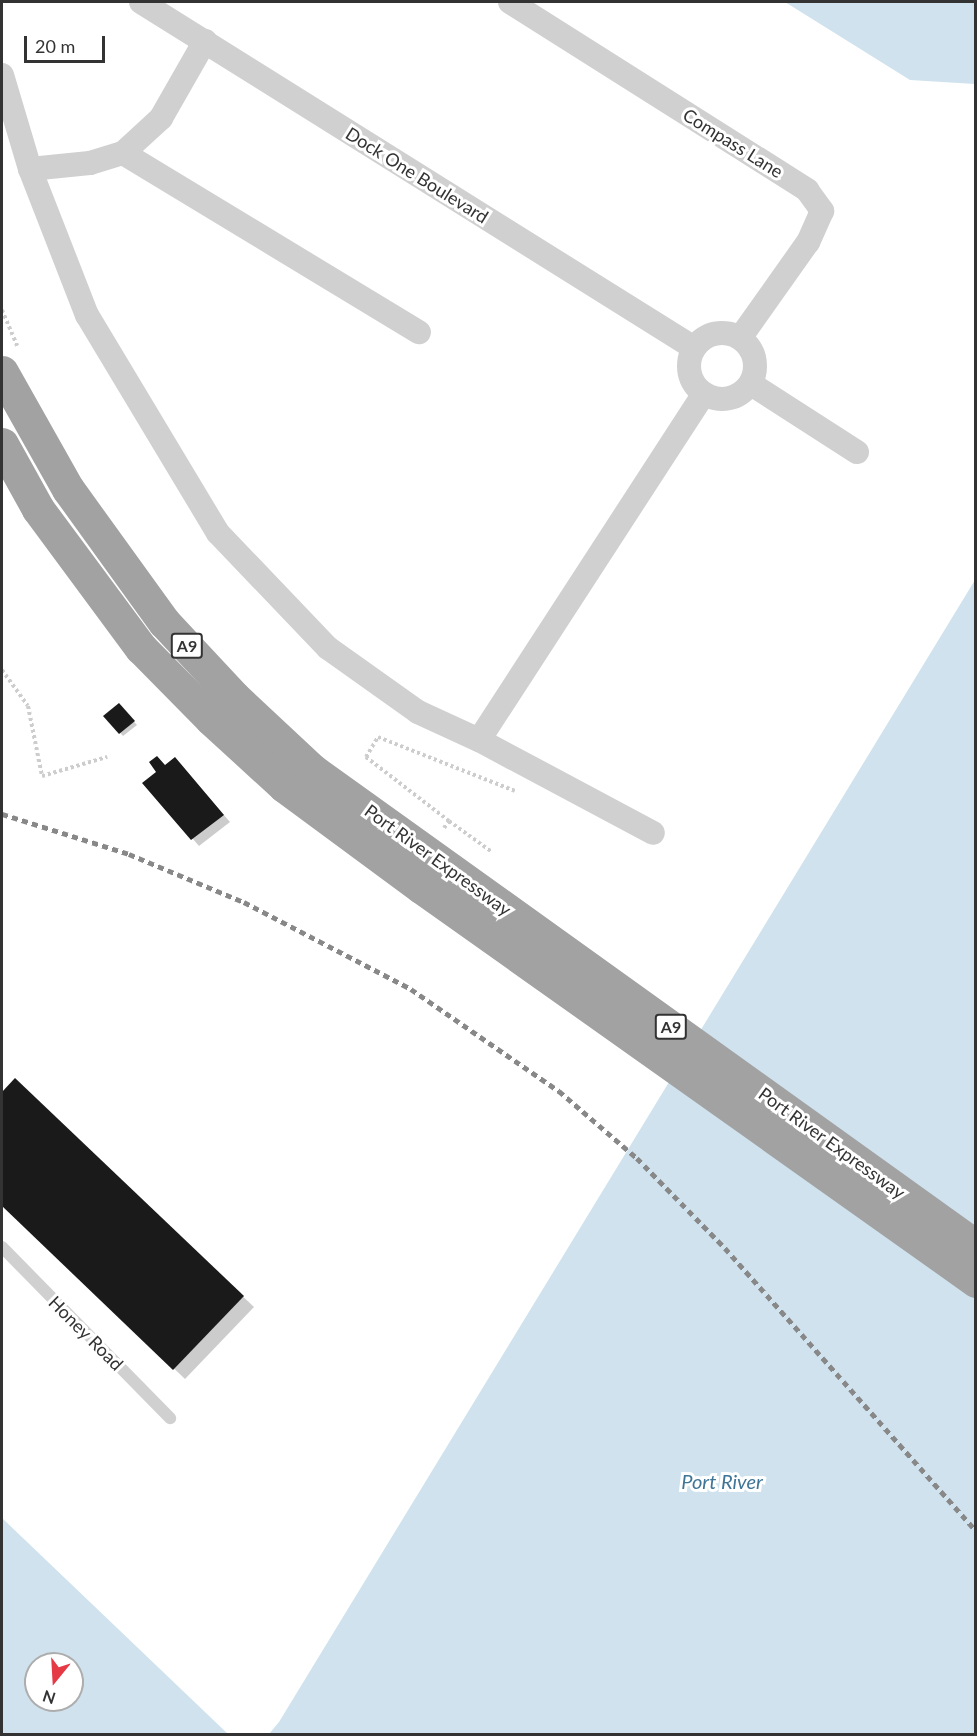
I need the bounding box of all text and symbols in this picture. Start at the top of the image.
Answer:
scale bar [27,24,108,62]
text: 20 m [35,35,75,57]
street label: Compass Lane [679,104,787,182]
street label: Dock One Boulevard [342,122,492,228]
road number: A9 [170,633,204,659]
street label: Port River Expressway [360,800,516,920]
road number: A9 [654,1014,688,1040]
street label: Port River Expressway [754,1083,910,1203]
street label: Honey Road [44,1291,128,1375]
water label: Port River [681,1469,763,1493]
north arrow [24,1652,84,1712]
text: N [40,1687,58,1709]

